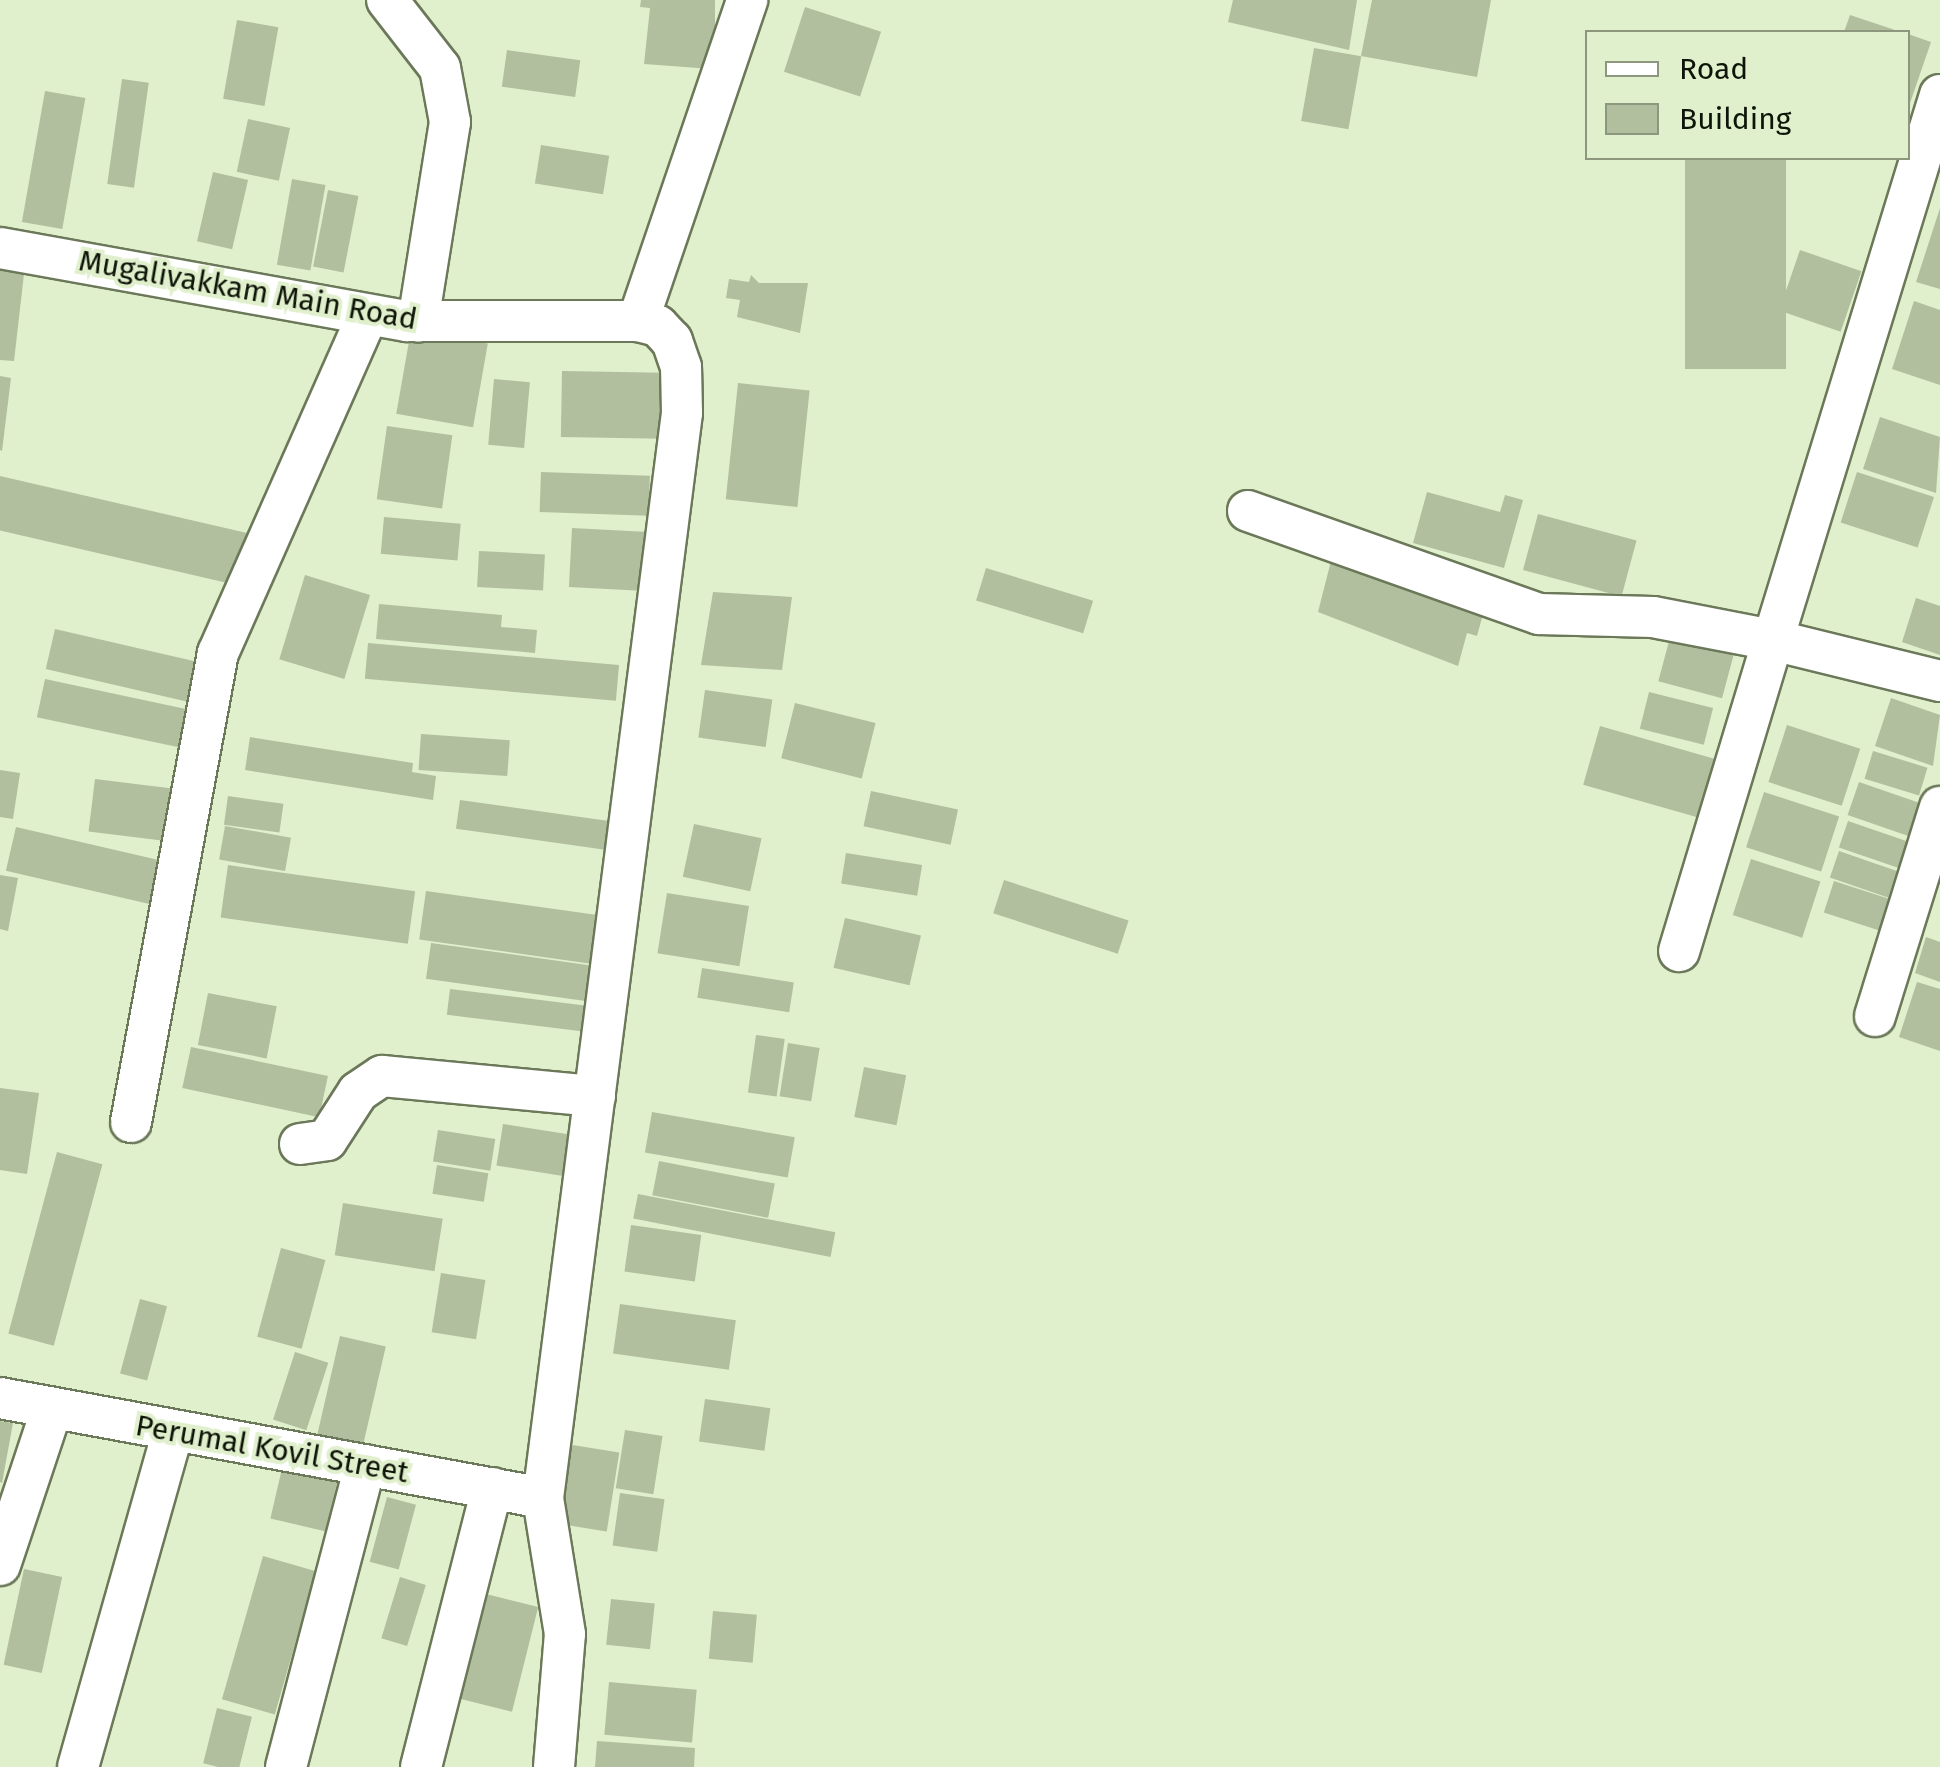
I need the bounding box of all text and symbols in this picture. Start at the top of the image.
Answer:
legend [1585,30,1910,160]
text: Road [1679,51,1748,87]
text: Building [1679,101,1791,137]
street label: Mugalivakkam Main Road [76,243,420,337]
street label: Perumal Kovil Street [133,1407,411,1491]

